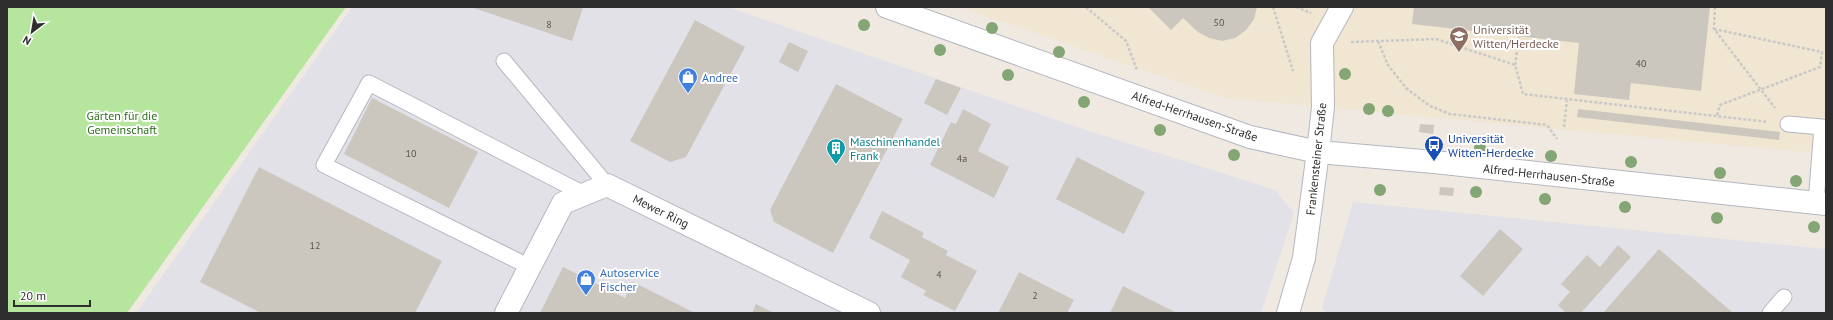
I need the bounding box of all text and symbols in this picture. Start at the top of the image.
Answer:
north arrow [12,12,52,52]
house number: 50 [1214,16,1225,29]
house number: 8 [546,18,552,31]
place label: Universität Witten/Herdecke [1473,22,1559,51]
school or university icon: Universität Witten/Herdecke [1448,25,1470,53]
text: N [20,33,34,48]
house number: 40 [1636,57,1647,70]
shop icon: Andree [677,66,699,94]
place label: Andree [702,70,738,85]
street label: Alfred-Herrhausen-Straße [1130,87,1260,145]
street label: Frankensteiner Straße [1303,102,1329,216]
park label: Gärten für die Gemeinschaft [87,108,157,137]
place label: Universität Witten-Herdecke [1448,131,1534,160]
place label: Maschinenhandel Frank [850,134,941,163]
bus stop icon: Universität Witten-Herdecke [1423,134,1445,162]
building icon: Maschinenhandel Frank [825,137,847,165]
house number: 10 [406,147,417,160]
house number: 4a [957,152,967,165]
street label: Alfred-Herrhausen-Straße [1482,161,1616,189]
street label: Mewer Ring [630,191,692,231]
house number: 12 [310,239,320,252]
place label: Autoservice Fischer [600,265,659,294]
shop icon: Autoservice Fischer [575,268,597,296]
house number: 4 [936,268,942,281]
scale bar [14,282,90,308]
text: 20 m [20,288,46,303]
house number: 2 [1032,289,1038,302]

